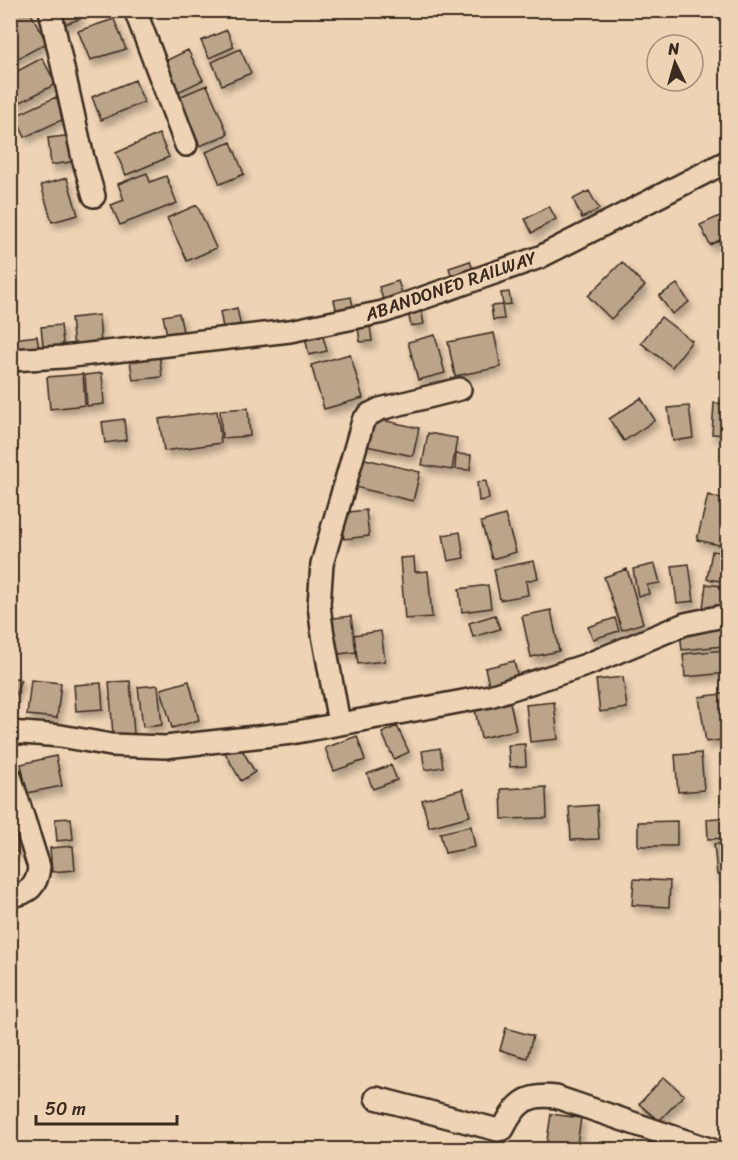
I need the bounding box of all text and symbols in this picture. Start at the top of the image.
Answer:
north arrow [645,33,705,93]
text: N [666,34,681,64]
street label: ABANDONED RAILWAY [360,241,542,331]
scale bar [36,1088,177,1126]
text: 50 m [45,1093,86,1125]

